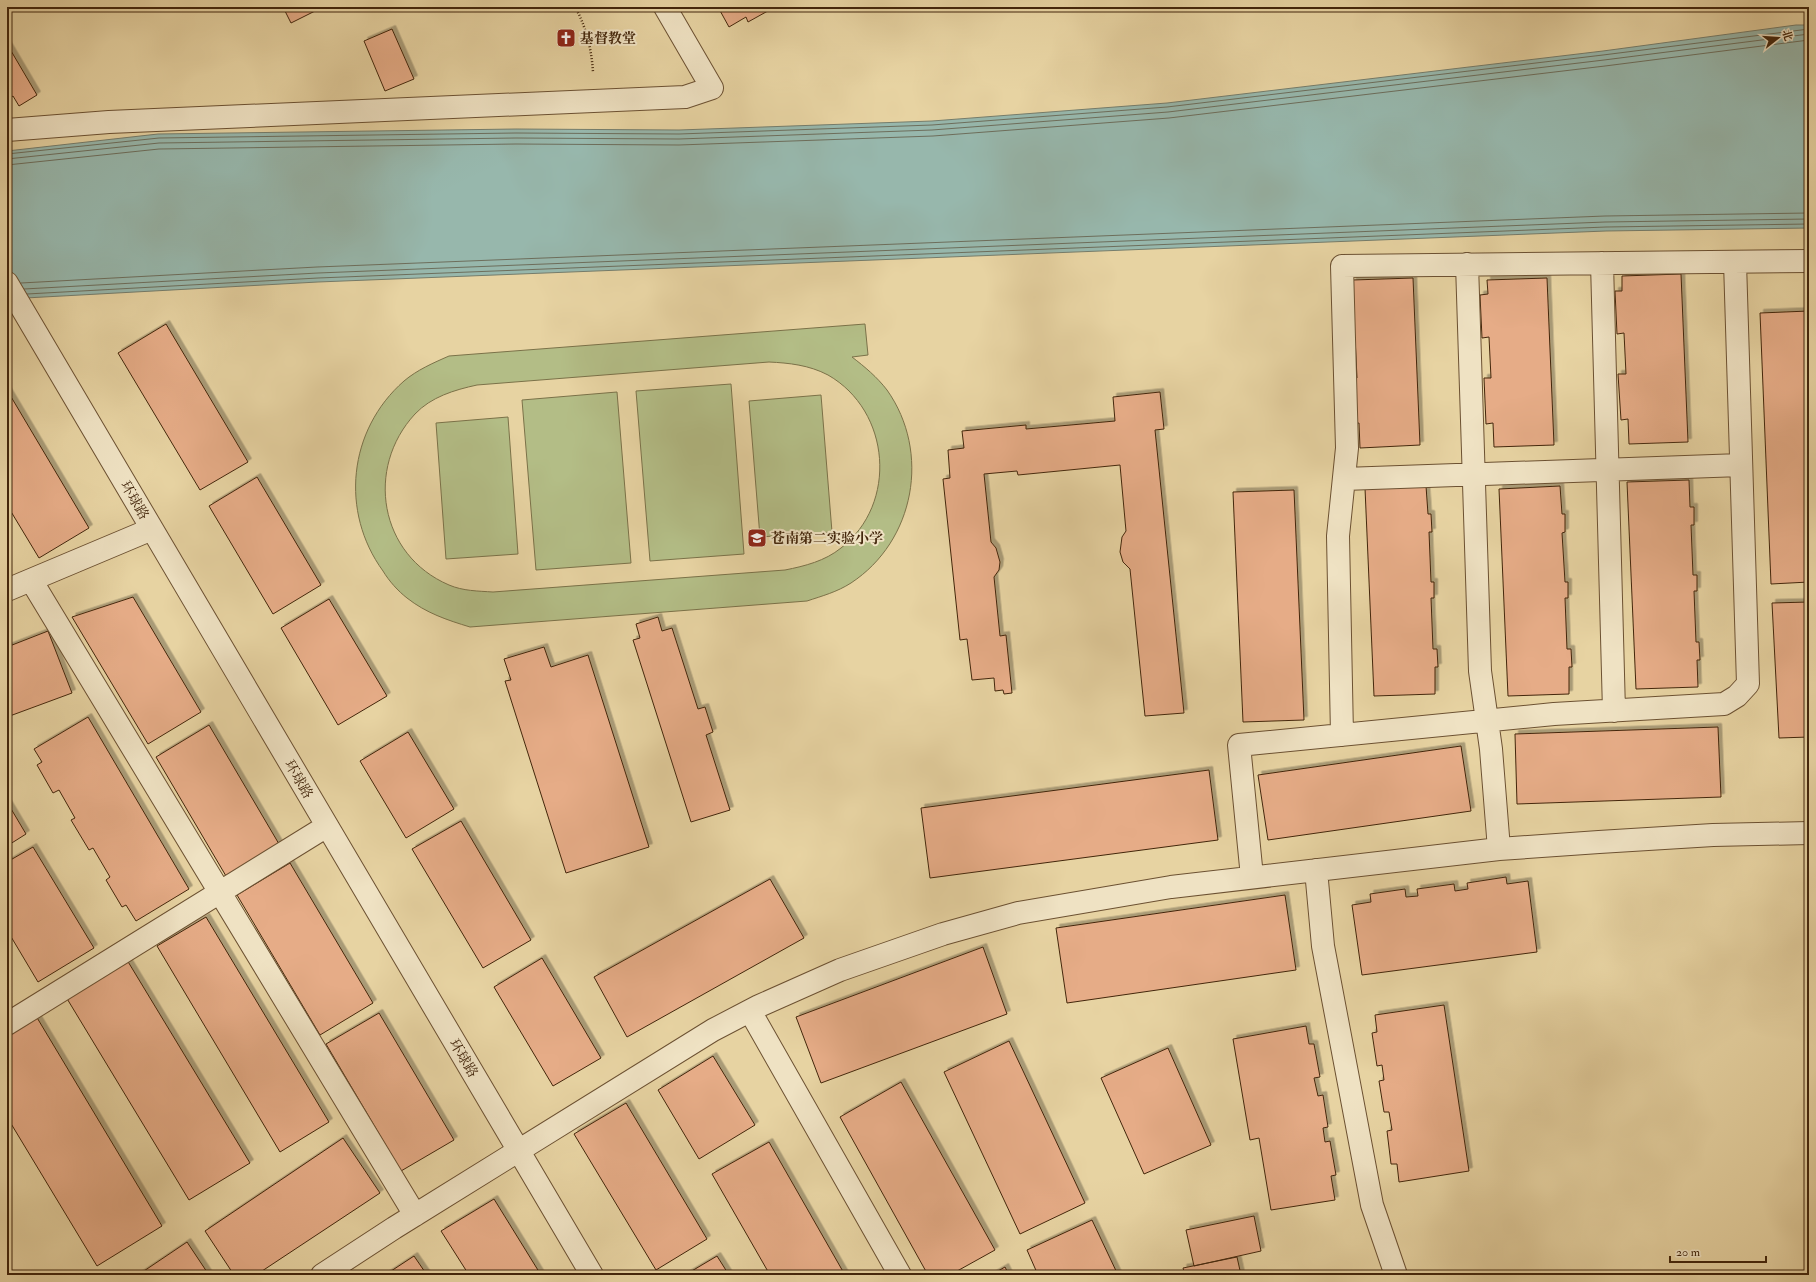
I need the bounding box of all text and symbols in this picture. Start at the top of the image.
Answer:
north arrow [1758,18,1798,58]
church icon: 基督教堂 [555,27,577,49]
text: 北 [1779,28,1795,42]
place label: 基督教堂 [580,30,636,47]
street label: 环球路 [117,478,152,523]
school or university icon: 苍南第二实验小学 [746,527,768,549]
place label: 苍南第二实验小学 [771,530,883,547]
street label: 环球路 [281,757,316,802]
street label: 环球路 [445,1036,482,1081]
scale bar [1670,1238,1766,1264]
text: 20 m [1676,1245,1701,1260]

